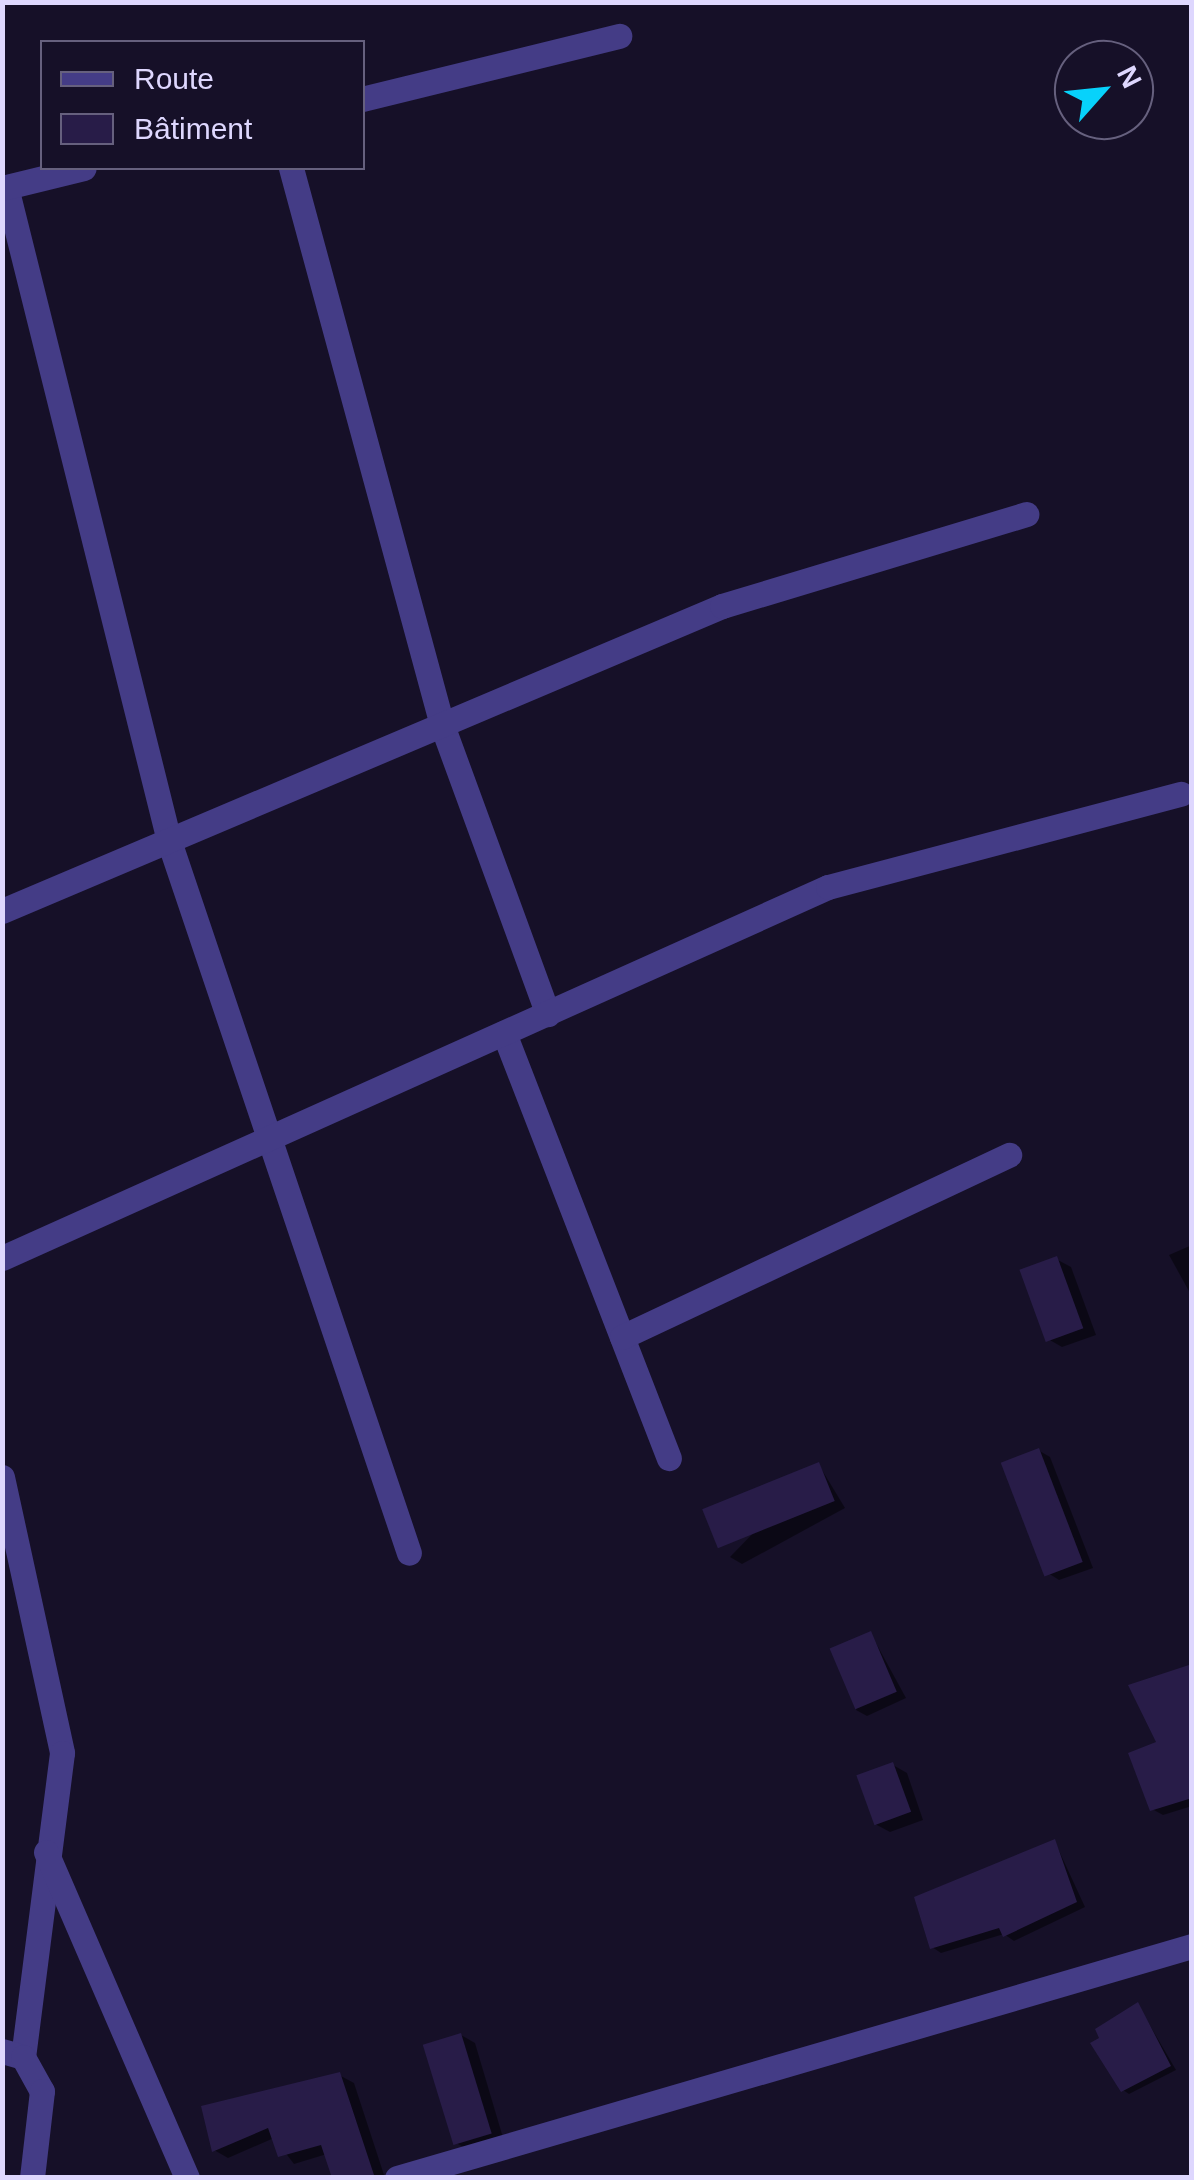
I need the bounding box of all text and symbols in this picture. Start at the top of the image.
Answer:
legend [40,40,365,170]
north arrow [1054,40,1154,140]
text: N [1111,61,1148,93]
text: Route [134,62,214,95]
text: Bâtiment [134,112,252,145]

